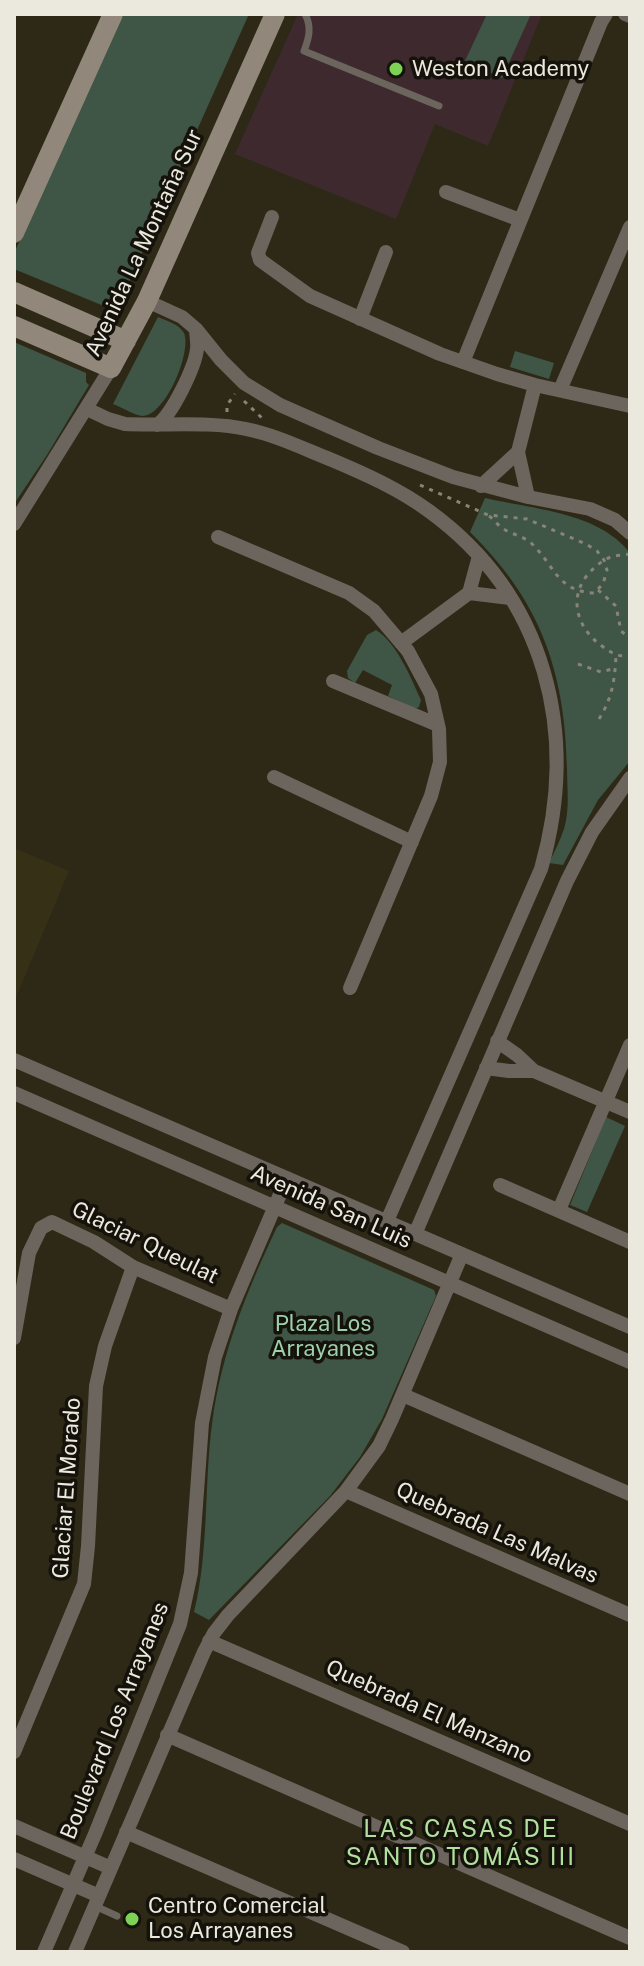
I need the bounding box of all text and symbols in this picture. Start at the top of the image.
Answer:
place label: Weston Academy [412,56,589,82]
marker: Weston Academy [387,60,405,78]
street label: Avenida La Montaña Sur [80,125,208,361]
street label: Avenida San Luis [246,1160,416,1254]
street label: Glaciar Queulat [67,1196,223,1290]
park label: Plaza Los Arrayanes [271,1311,375,1362]
street label: Glaciar El Morado [48,1397,86,1579]
street label: Quebrada Las Malvas [392,1477,602,1589]
street label: Boulevard Los Arrayanes [55,1598,175,1844]
street label: Quebrada El Manzano [322,1655,536,1769]
district label: LAS CASAS DE SANTO TOMÁS III [346,1816,576,1872]
place label: Centro Comercial Los Arrayanes [148,1893,326,1944]
marker: Centro Comercial Los Arrayanes [123,1910,141,1928]

